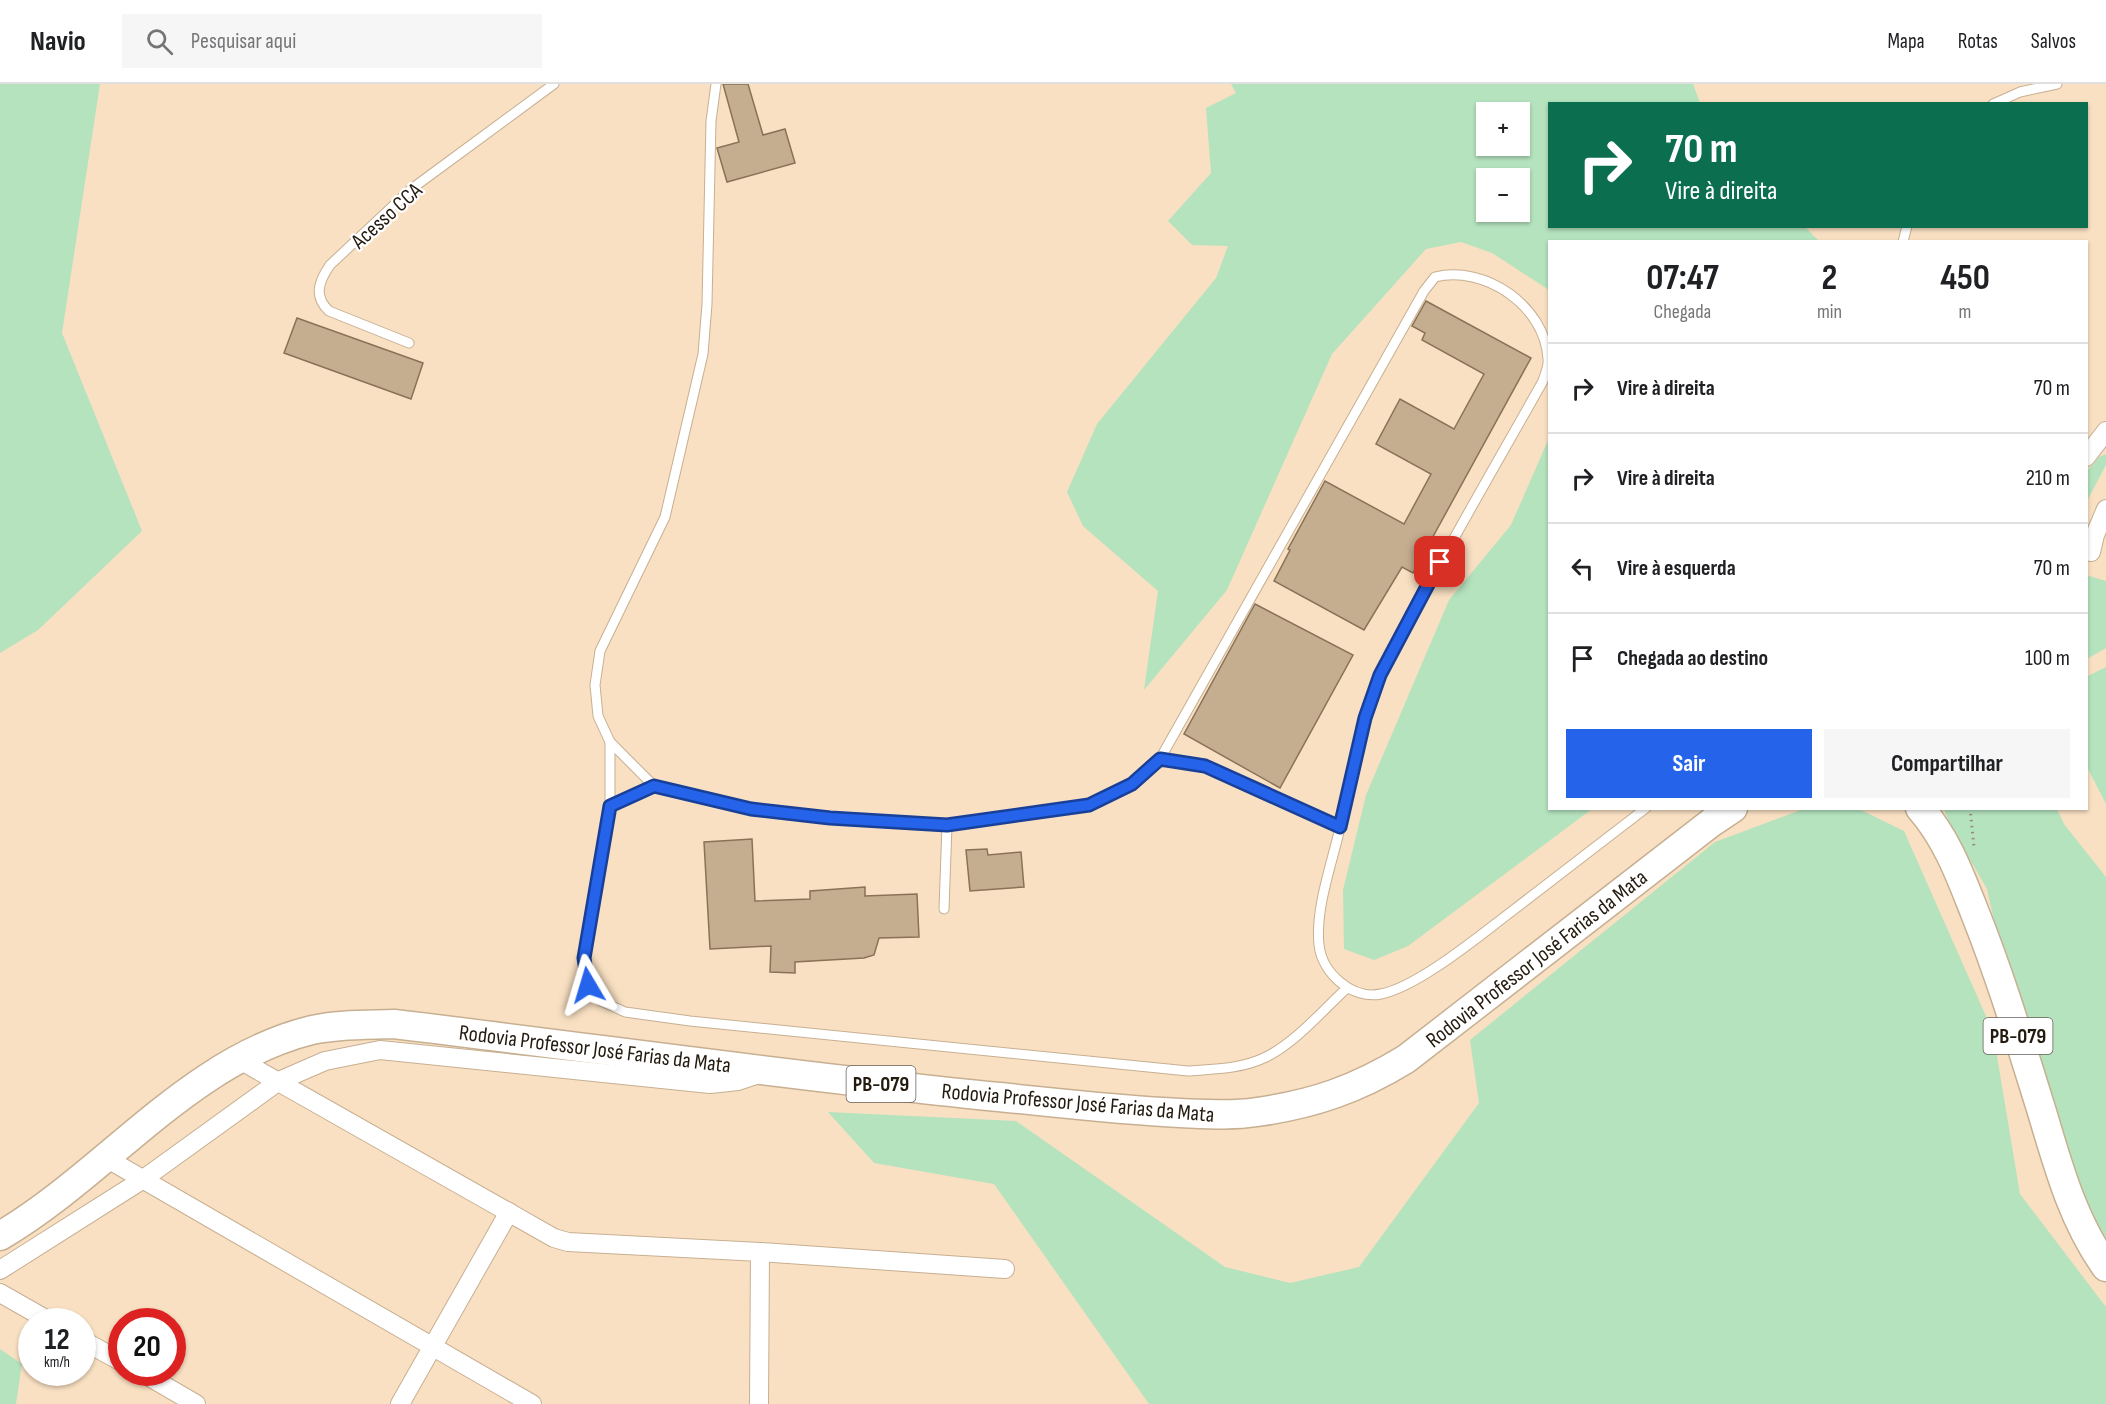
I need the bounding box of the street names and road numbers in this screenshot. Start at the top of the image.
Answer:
street label: Acesso CCA [345,177,428,256]
street label: Rodovia Professor José Farias da Mata [1421,864,1653,1054]
road number: PB-079 [1984,1018,2052,1054]
street label: Rodovia Professor José Farias da Mata [457,1019,732,1080]
road number: PB-079 [846,1066,916,1102]
street label: Rodovia Professor José Farias da Mata [940,1078,1215,1129]

